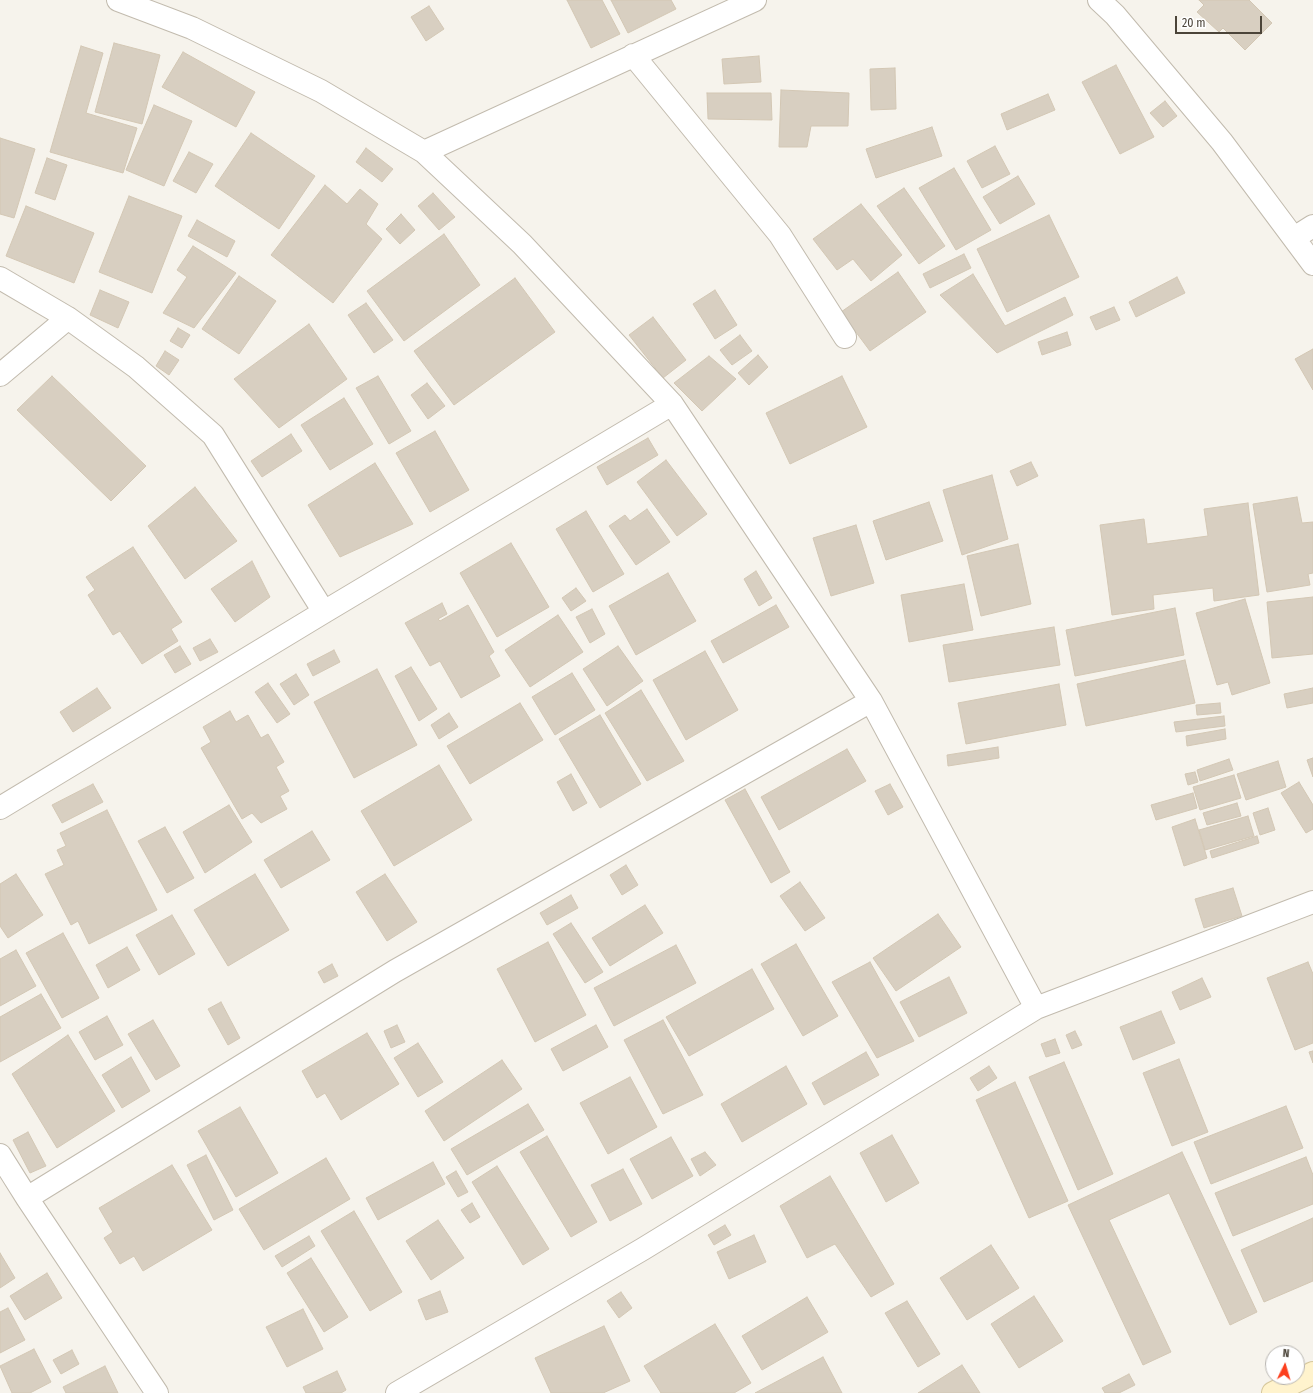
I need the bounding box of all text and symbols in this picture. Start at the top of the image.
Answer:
scale bar [1177,8,1264,34]
text: 20 m [1182,16,1206,30]
north arrow [1265,1345,1305,1385]
text: N [1282,1347,1290,1360]

